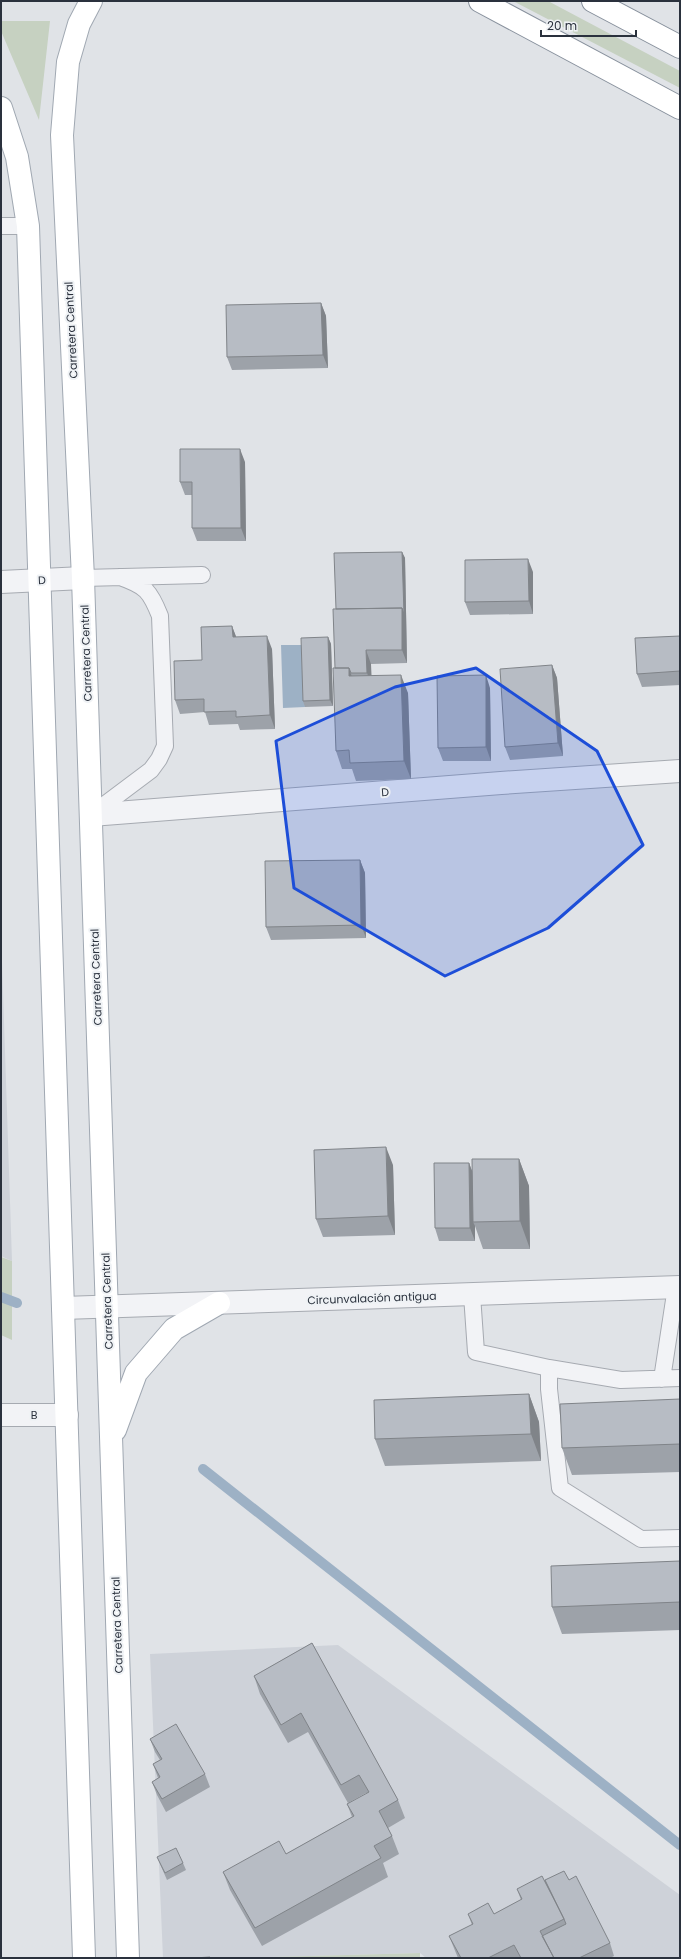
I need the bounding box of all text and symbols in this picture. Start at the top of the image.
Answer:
scale bar [541,12,636,38]
text: 20 m [547,17,577,34]
street label: Carretera Central [60,281,82,379]
street label: D [38,572,47,588]
street label: Carretera Central [76,604,96,702]
street label: D [381,784,390,800]
street label: Carretera Central [86,928,106,1026]
street label: Carretera Central [97,1252,117,1350]
street label: Circunvalación antigua [307,1288,437,1308]
street label: B [31,1407,38,1423]
street label: Carretera Central [107,1576,127,1674]

